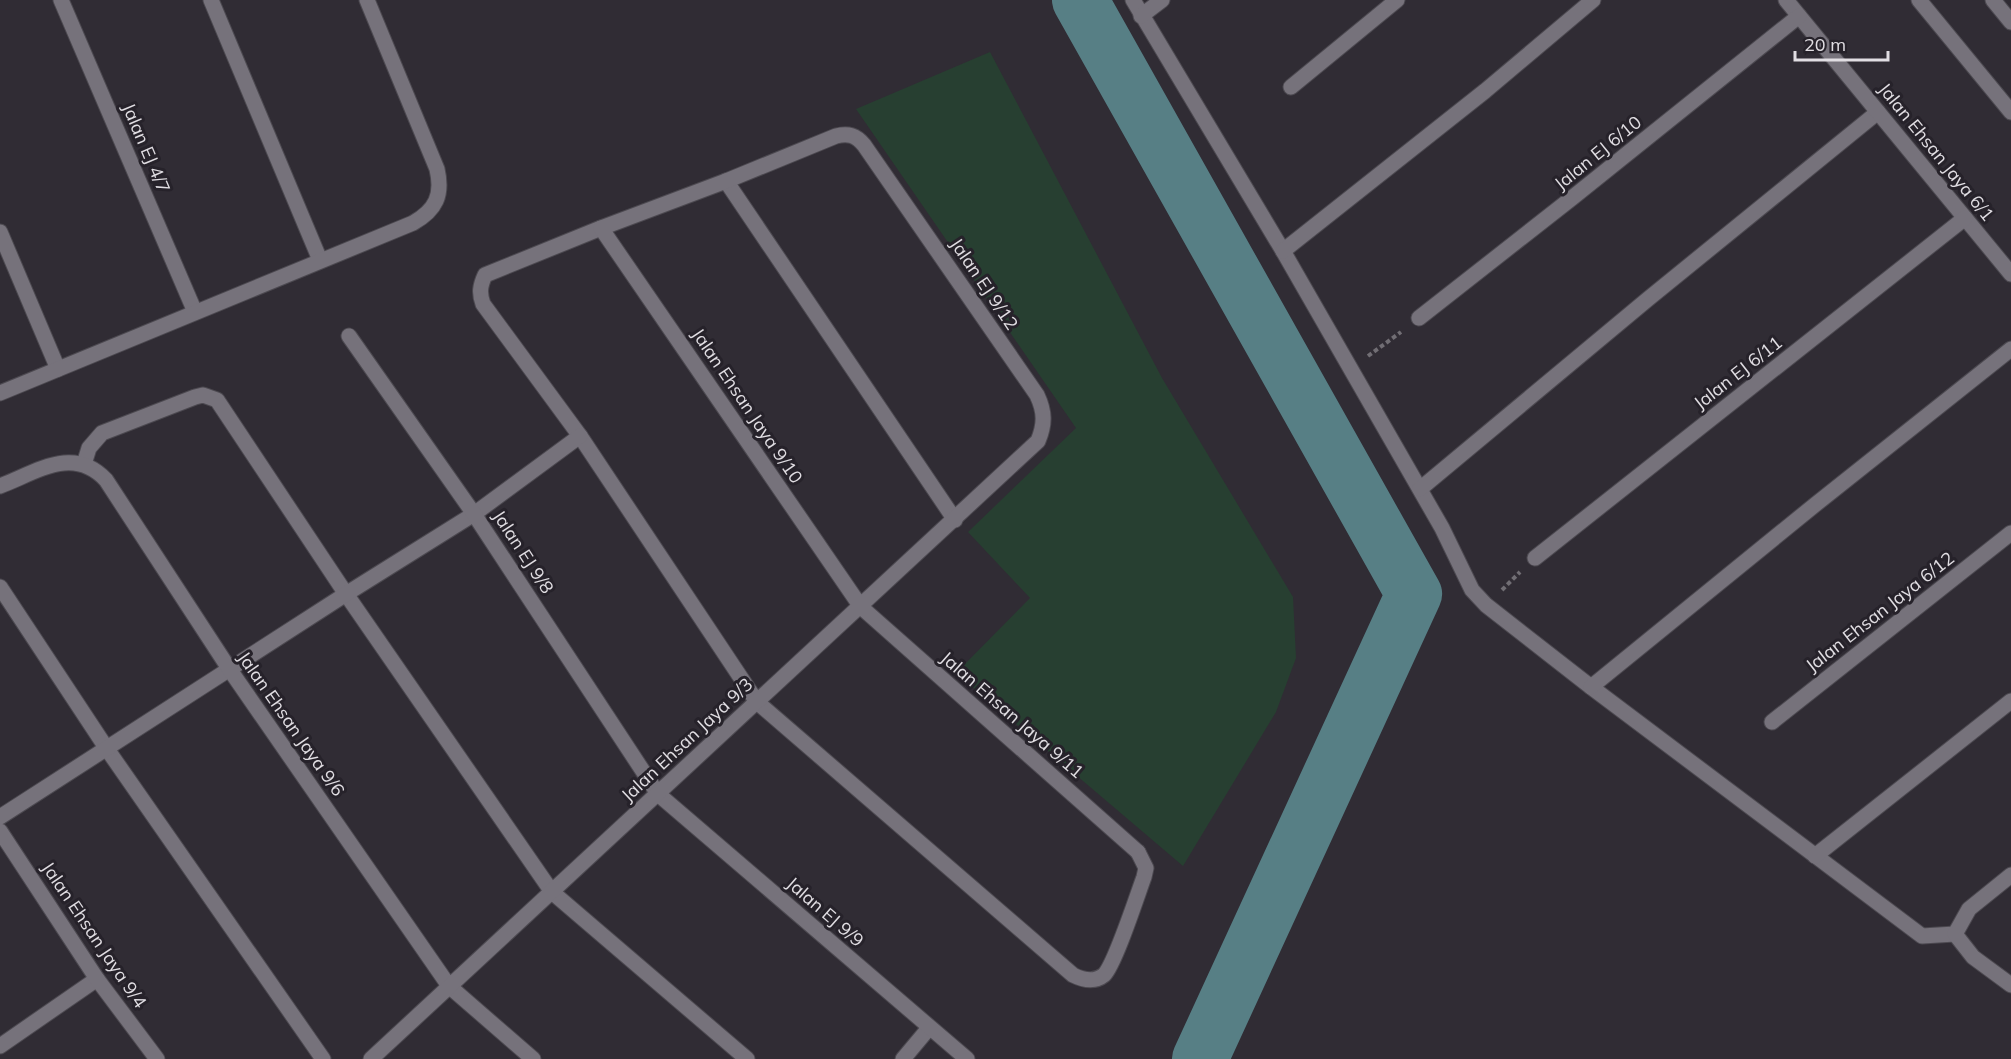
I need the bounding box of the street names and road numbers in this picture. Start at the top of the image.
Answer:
street label: Jalan Ehsan Jaya 6/1 [1874,78,1999,226]
street label: Jalan EJ 4/7 [117,100,176,196]
street label: Jalan EJ 6/10 [1549,110,1646,195]
street label: Jalan EJ 9/12 [945,233,1024,334]
street label: Jalan Ehsan Jaya 9/10 [687,324,808,488]
street label: Jalan EJ 6/11 [1689,331,1786,414]
street label: Jalan EJ 9/8 [488,506,559,598]
street label: Jalan Ehsan Jaya 6/12 [1801,546,1959,677]
street label: Jalan Ehsan Jaya 9/11 [936,646,1089,783]
street label: Jalan Ehsan Jaya 9/6 [233,647,350,801]
street label: Jalan Ehsan Jaya 9/3 [616,673,757,806]
street label: Jalan Ehsan Jaya 9/4 [37,857,152,1012]
street label: Jalan EJ 9/9 [782,872,869,951]

